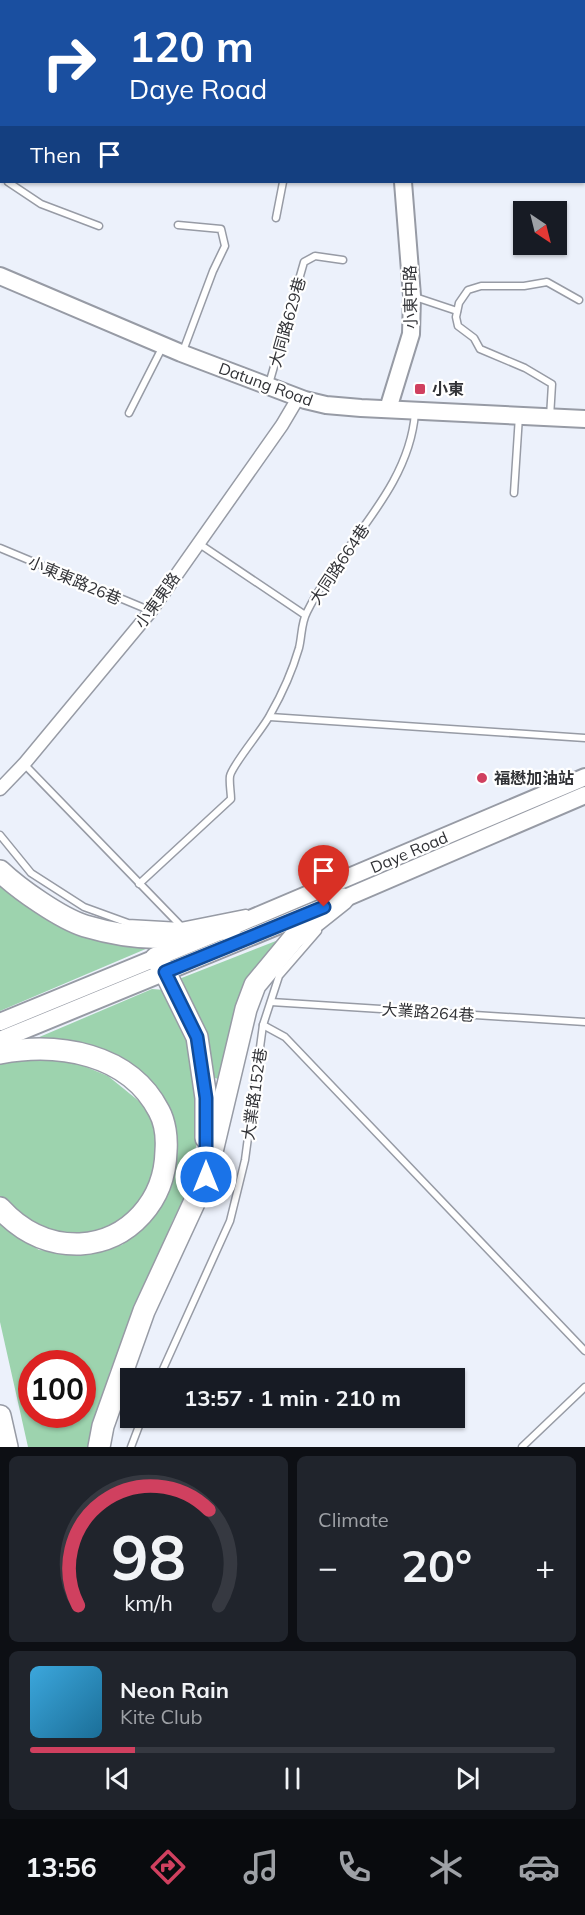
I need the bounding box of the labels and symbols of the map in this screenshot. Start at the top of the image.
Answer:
north arrow [513,201,567,255]
street label: 小東中路 [399,265,421,329]
street label: 大同路629巷 [265,275,309,369]
street label: Datung Road [216,358,316,410]
place label: 小東 [432,379,464,399]
marker: 小東 [413,382,427,396]
street label: 大同路664巷 [305,520,373,608]
street label: 小東東路26巷 [25,551,125,609]
street label: 小東東路 [130,568,184,632]
place label: 福懋加油站 [494,768,574,788]
marker: 福懋加油站 [475,771,489,785]
street label: Daye Road [367,827,451,877]
pin [298,845,349,907]
street label: 大業路264巷 [381,999,475,1025]
street label: 大業路152巷 [238,1047,270,1141]
position arrow [174,1145,238,1209]
speed limit sign: 100 [18,1350,96,1428]

